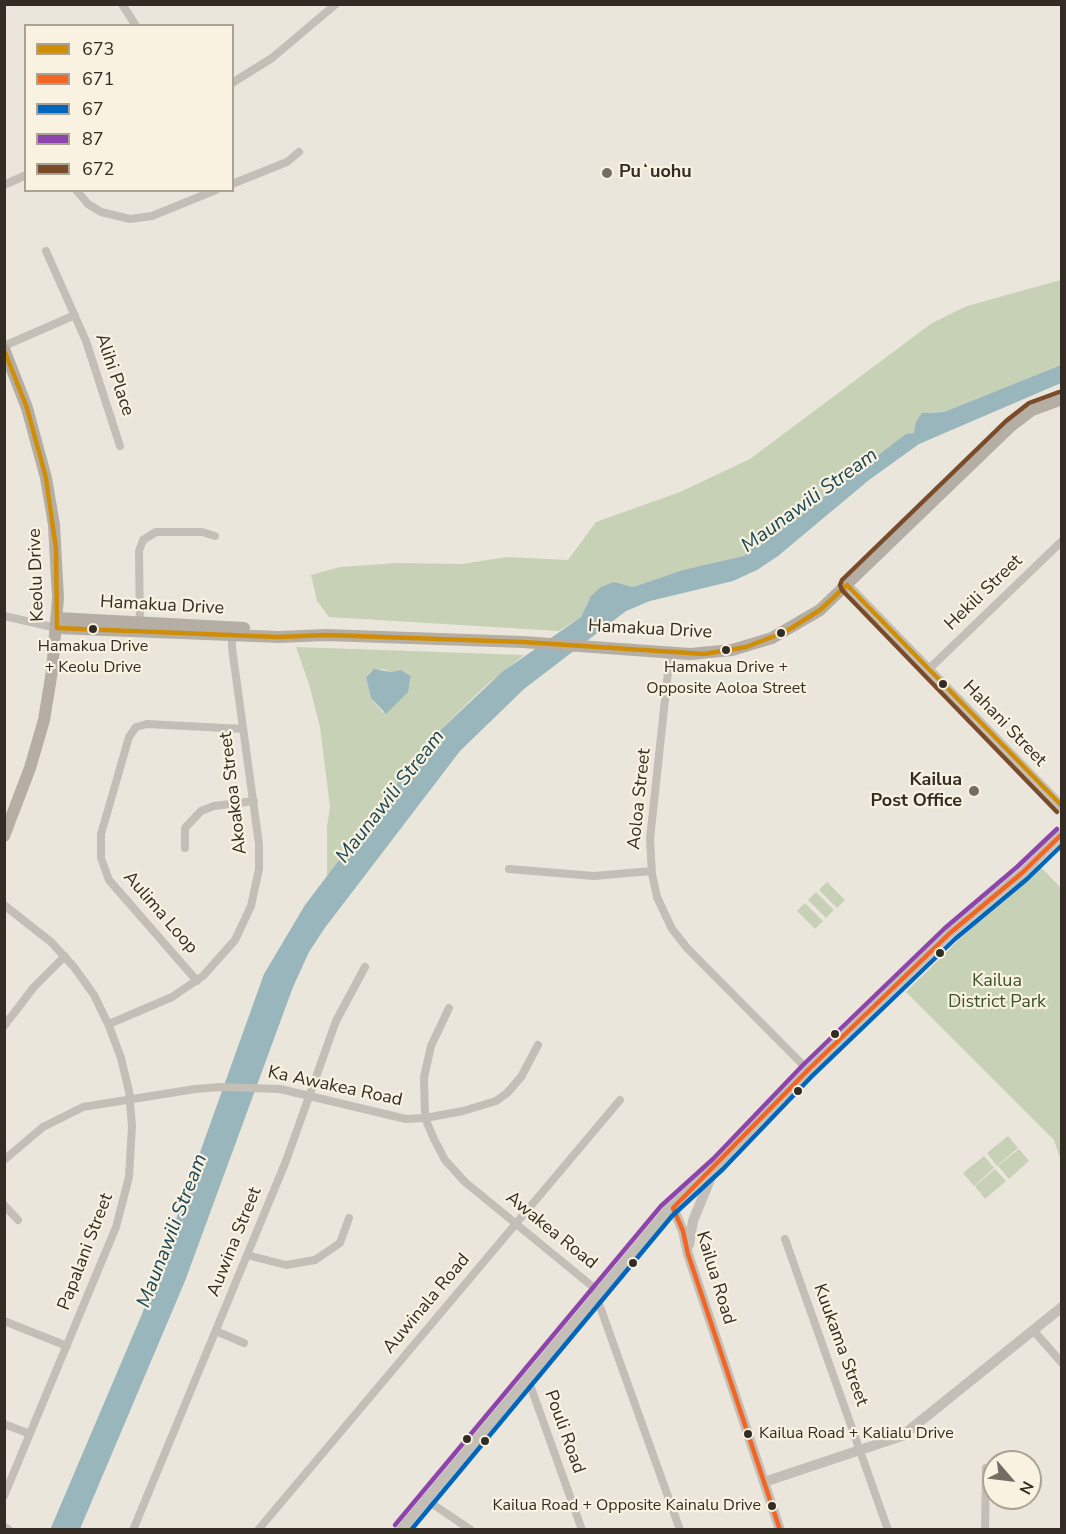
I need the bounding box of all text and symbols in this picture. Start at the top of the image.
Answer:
legend [24,24,234,192]
text: 673 [82,37,114,61]
text: 671 [82,67,114,91]
text: 67 [82,97,104,121]
text: 87 [82,127,104,151]
text: 672 [82,157,114,181]
place label: Puʻuohu [619,162,692,184]
marker: Puʻuohu [600,166,614,180]
street label: Alihi Place [90,331,138,419]
water label: Maunawili Stream [737,444,883,558]
street label: Keolu Drive [25,528,49,622]
street label: Hekili Street [941,551,1027,635]
street label: Hamakua Drive [99,592,225,620]
street label: Hamakua Drive [587,616,713,644]
marker: Hamakua Drive + Keolu Drive [87,623,99,635]
unlabelled marker [775,627,787,639]
place label: Hamakua Drive + Keolu Drive [38,637,148,675]
marker: Hamakua Drive + Opposite Aoloa Street [720,644,732,656]
place label: Hamakua Drive + Opposite Aoloa Street [646,658,806,696]
street label: Hahani Street [958,677,1050,771]
unlabelled marker [937,678,949,690]
water label: Maunawili Stream [331,726,451,868]
street label: Akoakoa Street [216,730,252,856]
street label: Aoloa Street [624,747,656,851]
place label: Kailua Post Office [871,770,962,812]
marker: Kailua Post Office [967,784,981,798]
street label: Aulima Loop [118,867,202,959]
unlabelled marker [934,947,946,959]
park label: Kailua District Park [948,971,1046,1014]
unlabelled marker [829,1028,841,1040]
street label: Ka Awakea Road [266,1062,404,1112]
unlabelled marker [792,1085,804,1097]
water label: Maunawili Stream [133,1151,213,1311]
street label: Auwina Street [203,1184,267,1300]
street label: Awakea Road [501,1188,601,1274]
street label: Papalani Street [54,1190,118,1314]
street label: Kailua Road [691,1229,739,1327]
street label: Auwinala Road [379,1250,475,1358]
unlabelled marker [627,1257,639,1269]
street label: Kuukama Street [808,1281,872,1409]
street label: Pouli Road [539,1387,589,1477]
place label: Kailua Road + Kalialu Drive [759,1424,954,1444]
marker: Kailua Road + Kalialu Drive [742,1428,754,1440]
unlabelled marker [461,1433,473,1445]
unlabelled marker [479,1435,491,1447]
north arrow [982,1450,1042,1510]
text: N [1014,1477,1039,1498]
place label: Kailua Road + Opposite Kainalu Drive [493,1496,761,1516]
marker: Kailua Road + Opposite Kainalu Drive [766,1500,778,1512]

